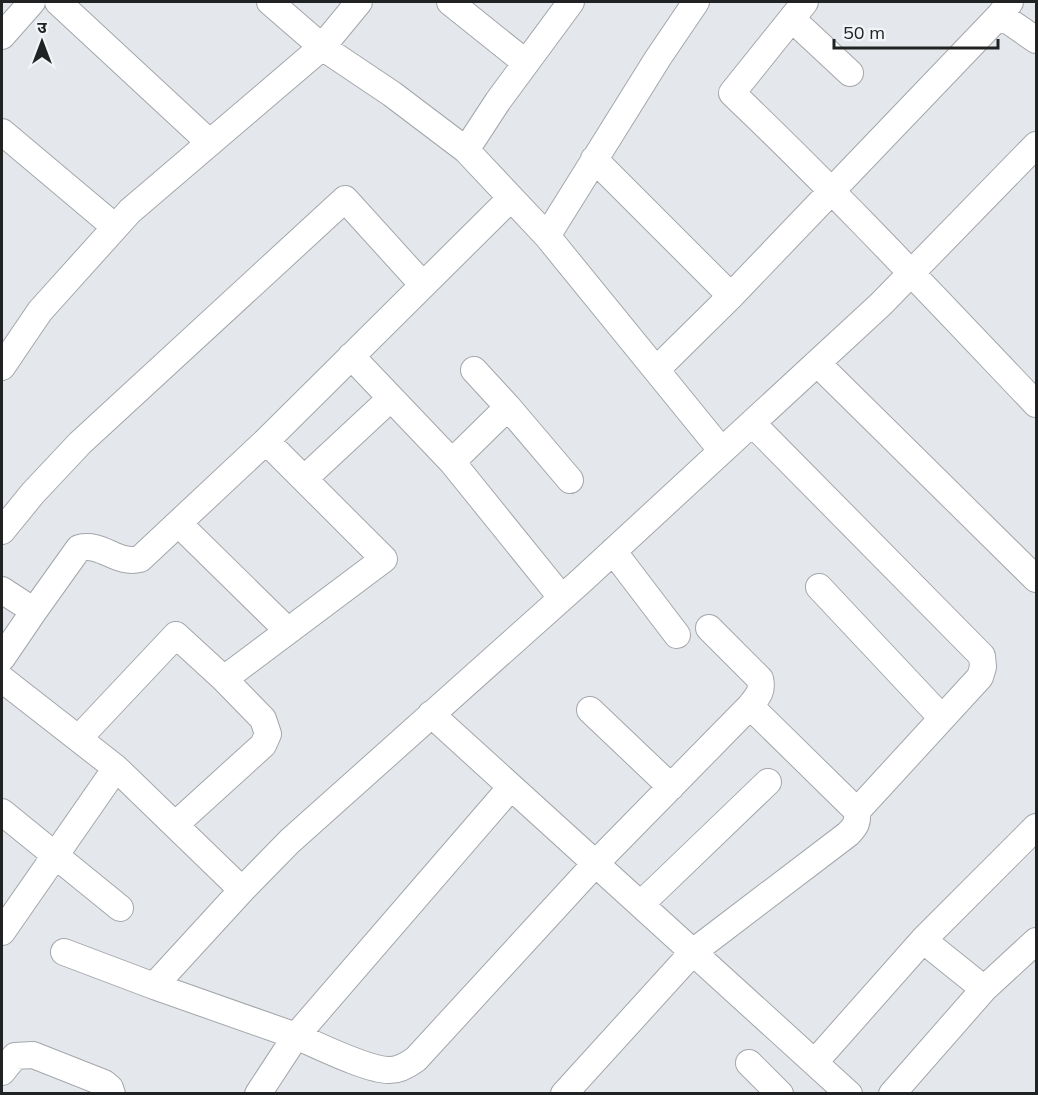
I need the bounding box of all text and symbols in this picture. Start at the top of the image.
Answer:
north arrow [12,12,72,72]
scale bar [834,12,998,50]
text: उ [37,17,47,37]
text: 50 m [843,21,885,44]

